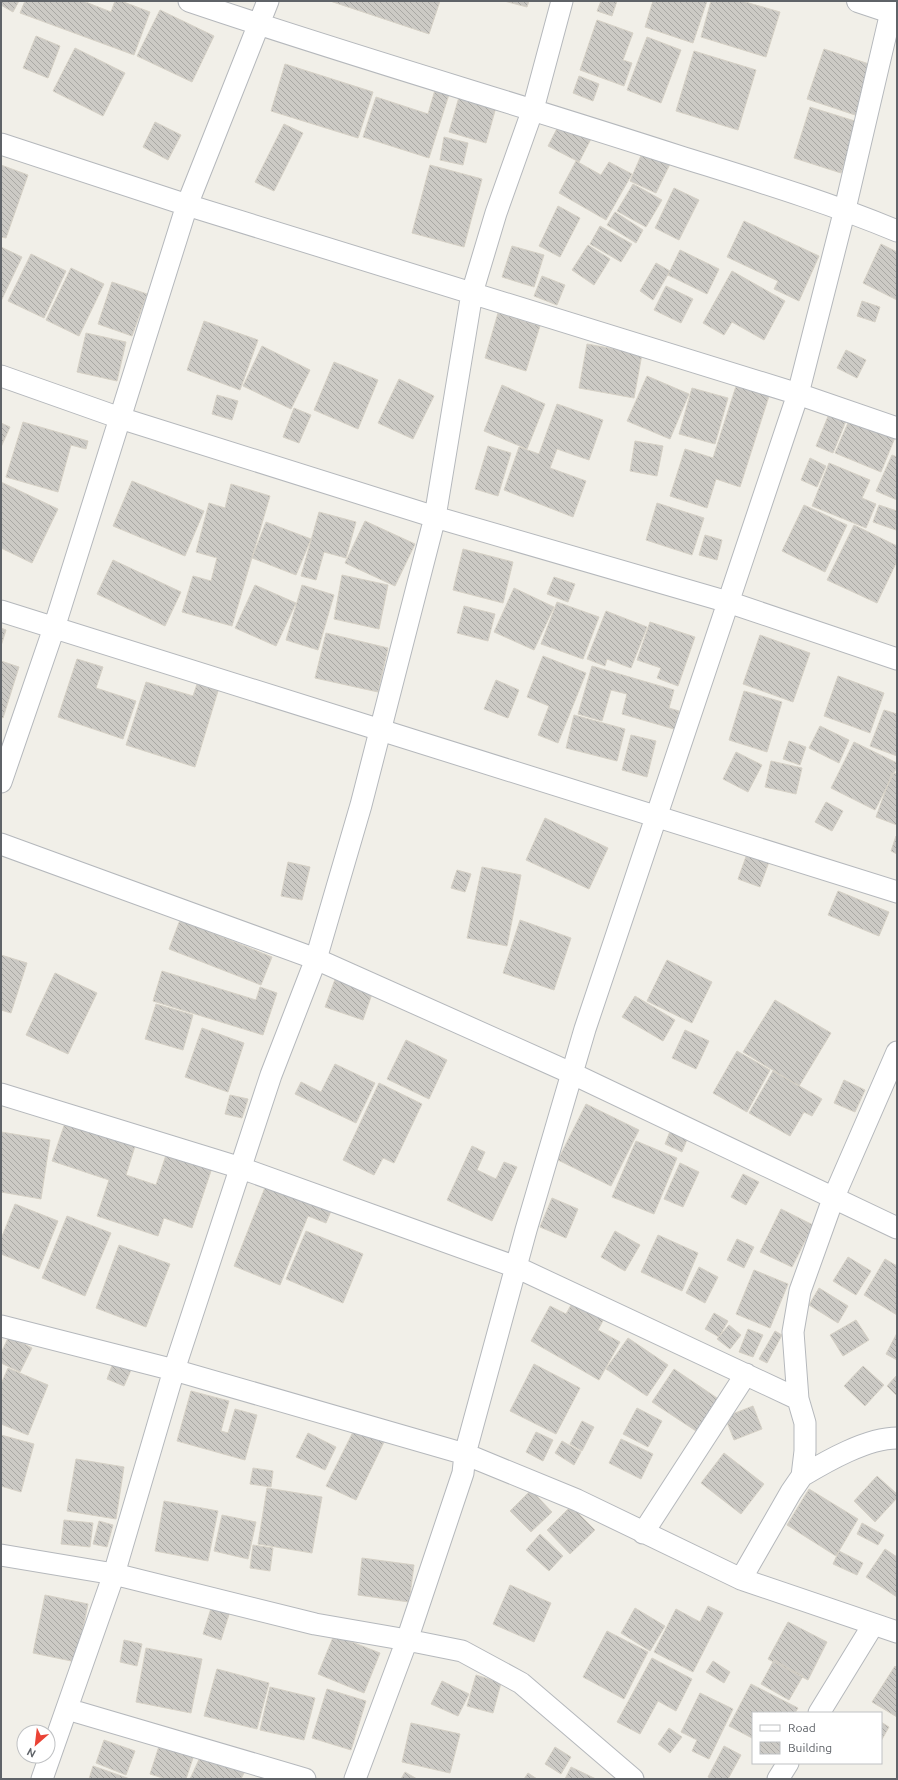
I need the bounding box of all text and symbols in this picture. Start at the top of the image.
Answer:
legend [752,1712,882,1764]
text: Road [788,1721,816,1734]
north arrow [16,1724,56,1764]
text: Building [788,1741,832,1754]
text: N [25,1746,38,1760]

